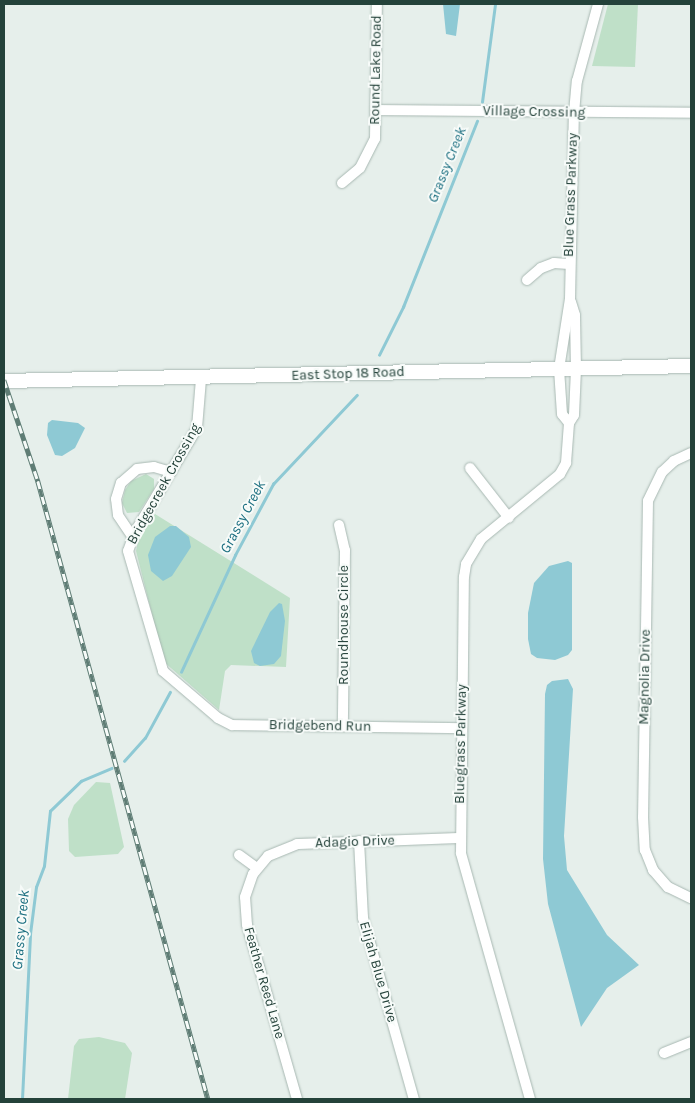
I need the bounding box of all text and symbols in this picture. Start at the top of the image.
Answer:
street label: Round Lake Road [367,15,385,125]
street label: Village Crossing [483,103,585,121]
water label: Grassy Creek [424,125,470,205]
street label: Blue Grass Parkway [560,133,582,257]
street label: East Stop 18 Road [291,364,405,384]
street label: Bridgecreek Crossing [124,421,204,547]
water label: Grassy Creek [216,477,270,557]
street label: Roundhouse Circle [336,565,352,685]
street label: Magnolia Drive [636,629,654,725]
street label: Bluegrass Parkway [452,684,470,804]
street label: Bridgebend Run [269,717,371,735]
street label: Adagio Drive [315,832,395,852]
water label: Grassy Creek [9,889,33,971]
street label: Elijah Blue Drive [356,920,400,1024]
street label: Feather Reed Lane [240,925,288,1041]

